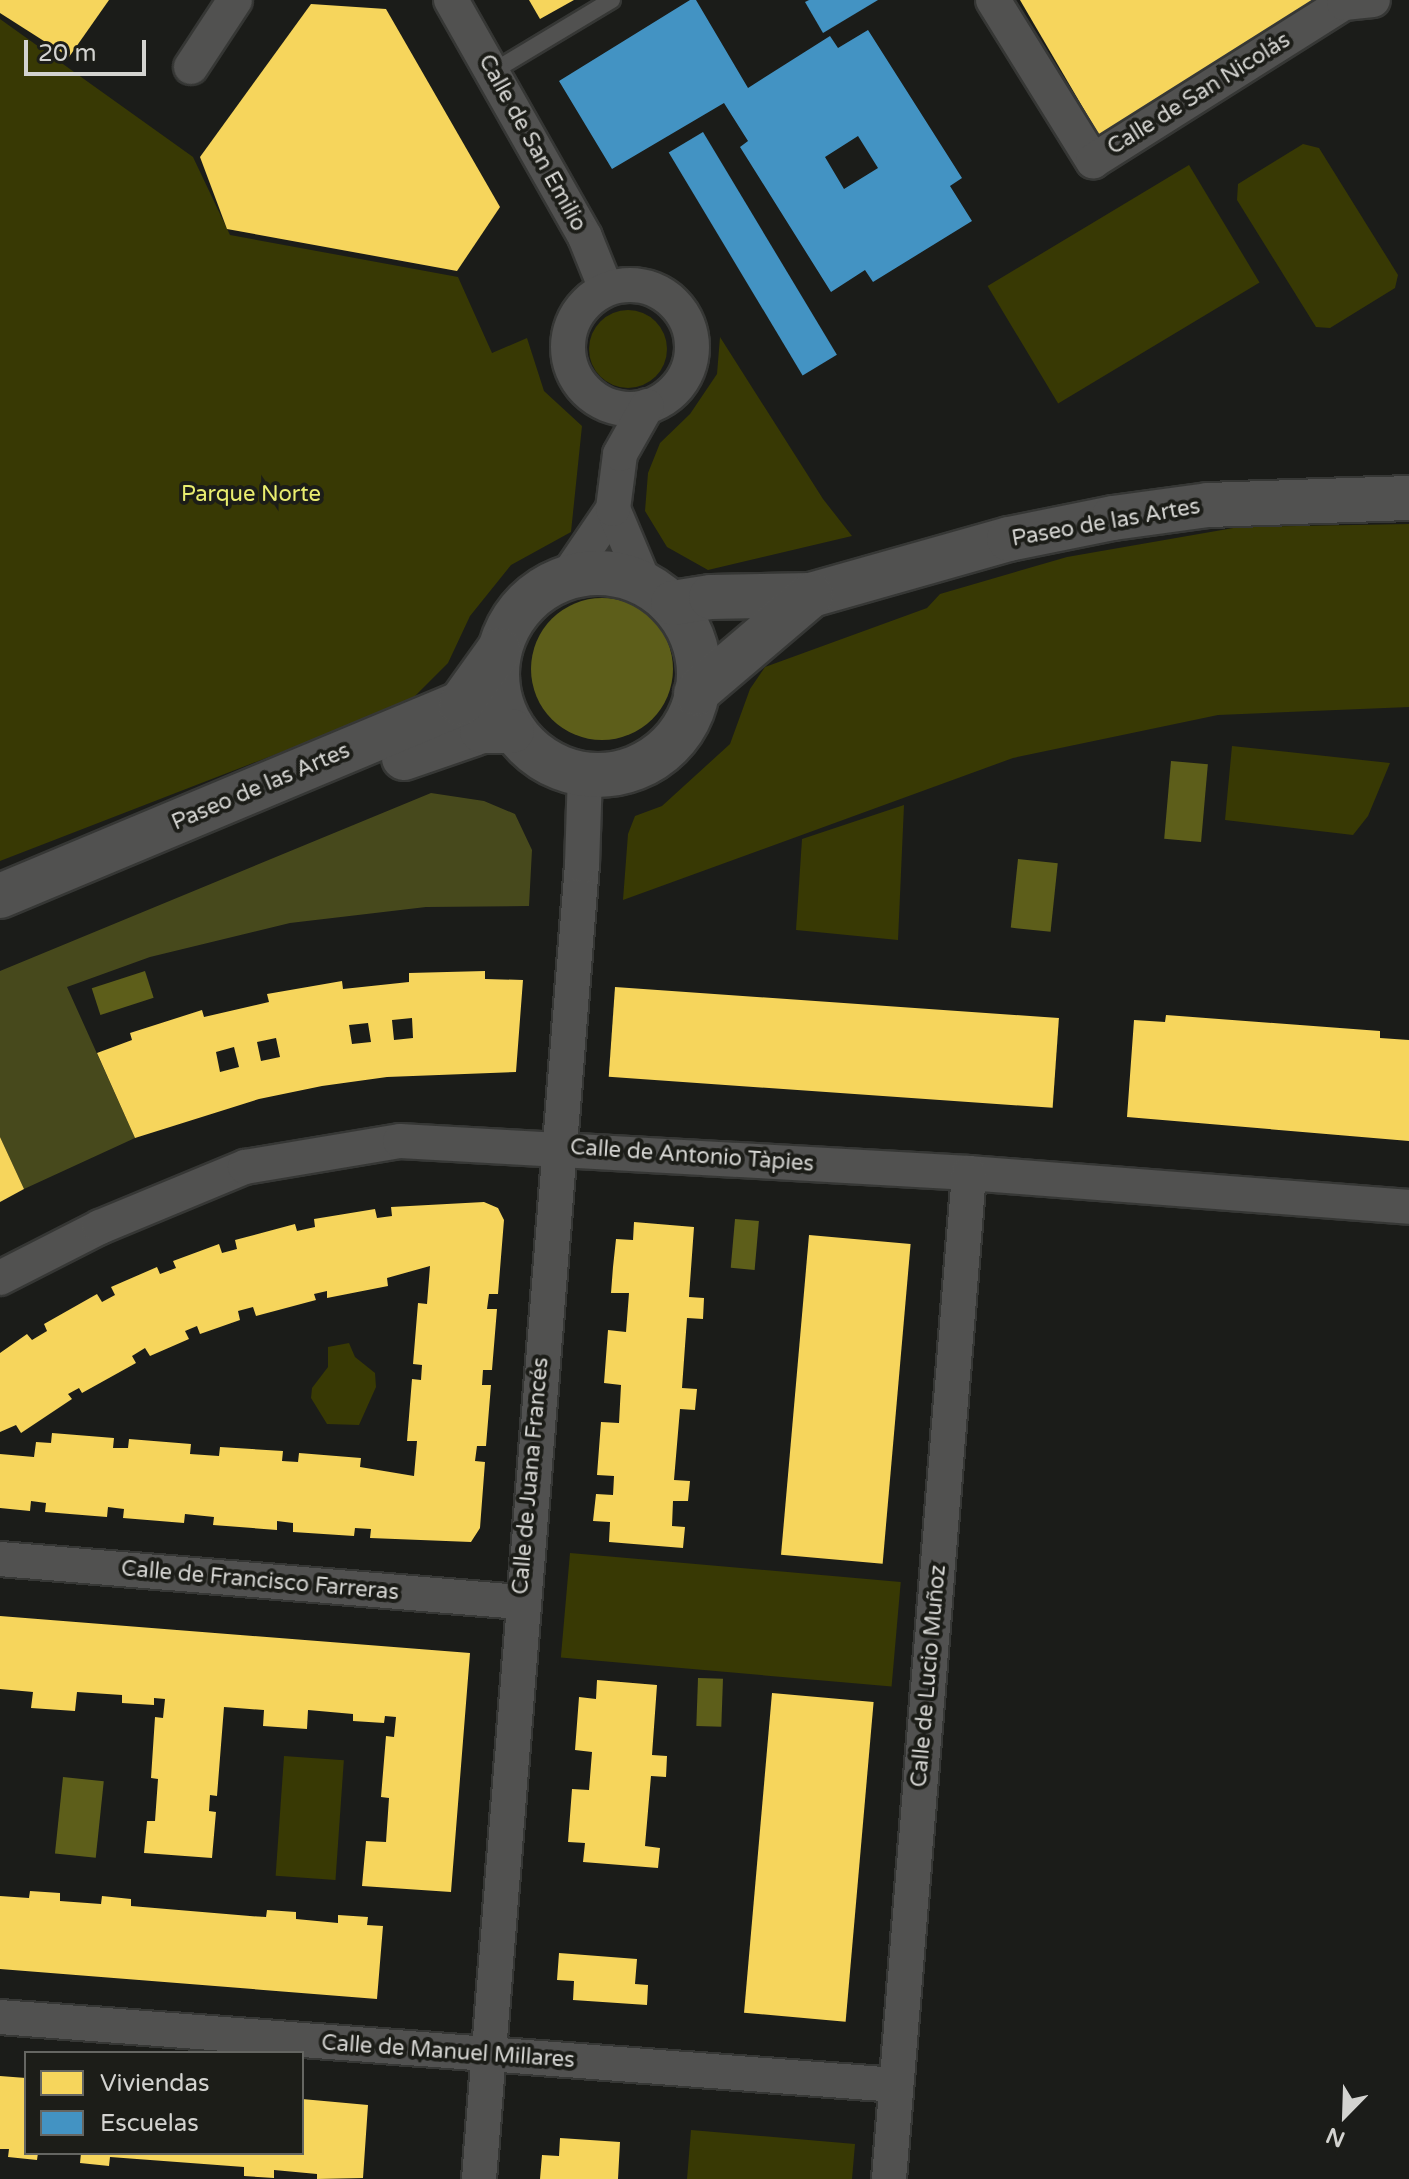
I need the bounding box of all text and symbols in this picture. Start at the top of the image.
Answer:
scale bar [28,24,150,74]
street label: Calle de San Nicolás [1103,27,1295,161]
text: 20 m [38,39,96,68]
street label: Calle de San Emilio [473,50,591,236]
park label: Parque Norte [181,482,321,508]
street label: Paseo de las Artes [1010,493,1202,553]
street label: Paseo de las Artes [168,738,354,836]
street label: Calle de Antonio Tàpies [569,1134,815,1178]
street label: Calle de Juana Francés [507,1356,555,1596]
street label: Calle de Francisco Farreras [120,1556,400,1606]
street label: Calle de Lucio Muñoz [906,1564,952,1788]
street label: Calle de Manuel Millares [321,2030,575,2074]
legend [24,2051,304,2155]
text: Viviendas [100,2069,209,2098]
north arrow [1305,2075,1385,2155]
text: Escuelas [100,2109,199,2138]
text: N [1322,2122,1349,2153]

